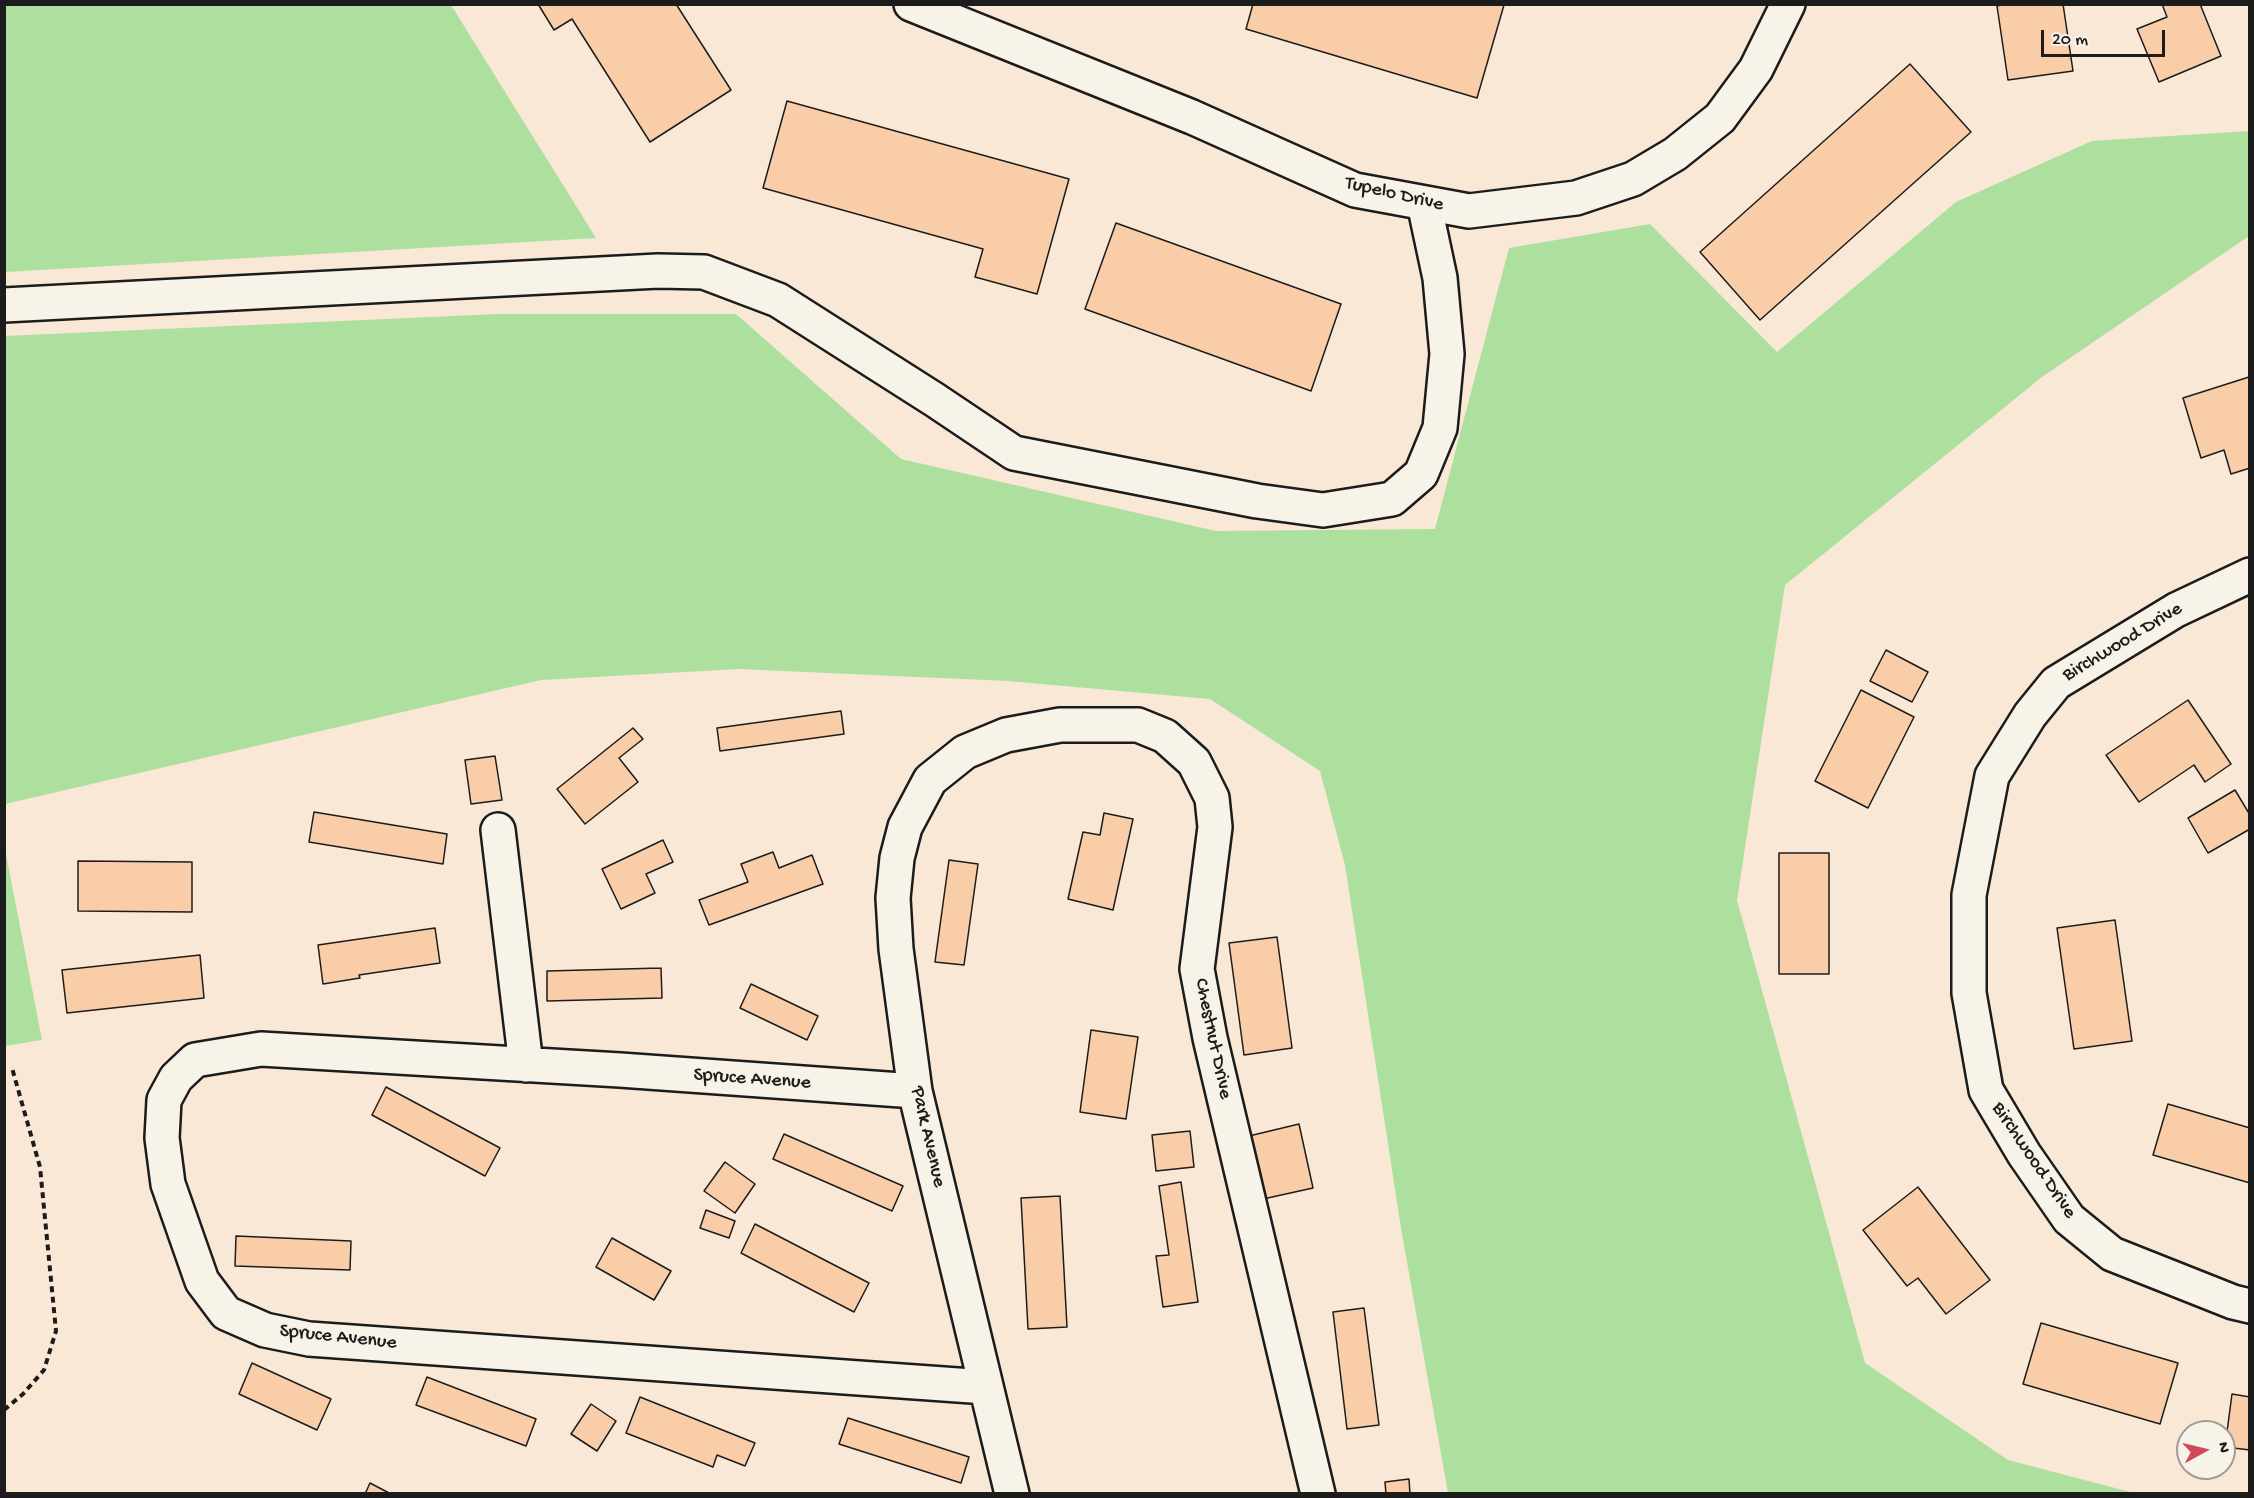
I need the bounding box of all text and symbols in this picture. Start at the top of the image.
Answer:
scale bar [2044,18,2168,56]
text: 20 m [2052,30,2088,51]
street label: Tupelo Drive [1342,172,1446,218]
street label: Birchwood Drive [2059,598,2187,688]
street label: Chestnut Drive [1187,976,1237,1102]
street label: Spruce Avenue [693,1064,811,1096]
street label: Park Avenue [904,1084,950,1190]
street label: Birchwood Drive [1985,1098,2081,1224]
street label: Spruce Avenue [278,1320,398,1356]
north arrow [2176,1420,2236,1480]
text: N [2212,1441,2232,1454]

